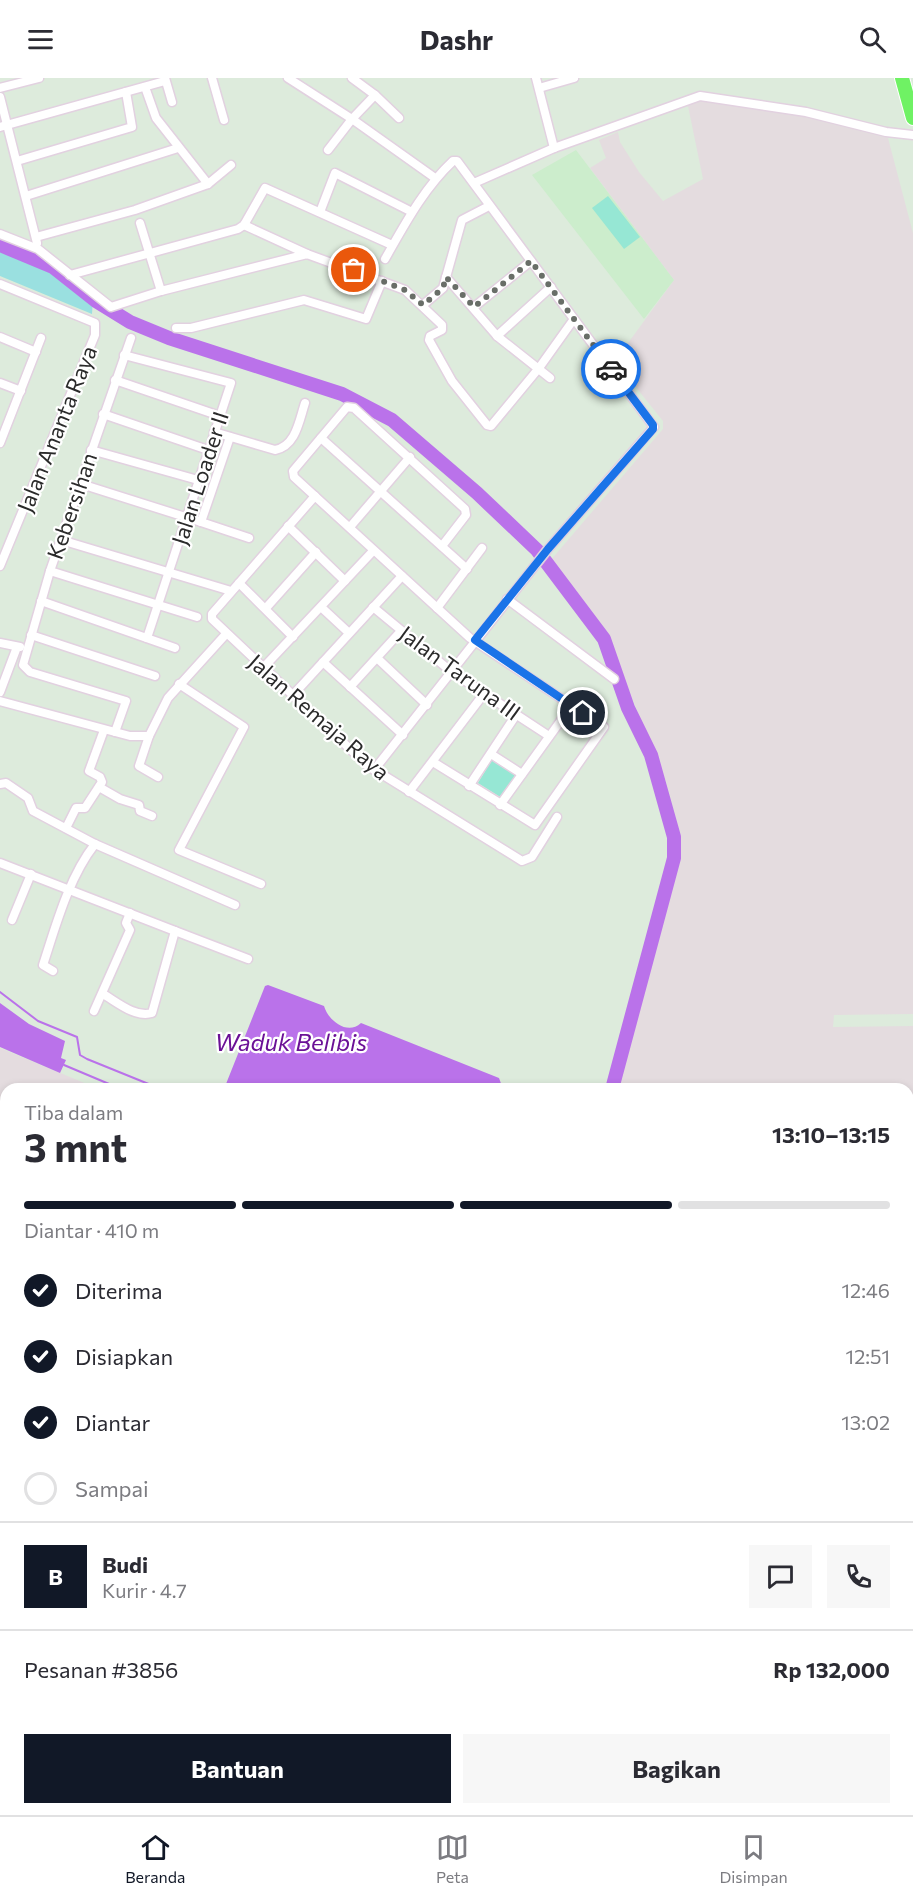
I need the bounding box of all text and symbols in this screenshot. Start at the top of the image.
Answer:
icon: menu [24,23,57,56]
text: Dashr [420,23,493,56]
icon: search [856,23,889,56]
pin [328,244,379,295]
icon: bag [337,253,370,286]
courier [581,339,641,399]
street label: Jalan Ananta Raya [11,342,102,516]
icon: car [595,353,628,386]
street label: Jalan Loader II [165,408,234,548]
street label: Kebersihan [41,449,102,563]
street label: Jalan Taruna III [394,620,526,726]
street label: Jalan Remaja Raya [243,648,395,785]
pin [557,687,608,738]
icon: home [566,696,599,729]
water label: Waduk Belibis [215,1027,367,1056]
text: Tiba dalam [24,1100,123,1124]
text: 13:10–13:15 [772,1121,890,1148]
text: 3 mnt [24,1122,127,1170]
text: Diantar · 410 m [24,1218,159,1242]
icon: check [24,1274,57,1307]
text: Diterima [75,1277,162,1304]
text: 12:46 [842,1278,890,1302]
icon: check [24,1340,57,1373]
text: Disiapkan [75,1343,173,1370]
text: 12:51 [846,1344,890,1368]
icon: check [24,1406,57,1439]
text: Diantar [75,1409,150,1436]
text: 13:02 [841,1410,890,1434]
text: Sampai [75,1475,149,1502]
button: chat [749,1545,812,1608]
button: phone [827,1545,890,1608]
text: Budi [102,1551,148,1578]
text: B [48,1563,63,1590]
text: Kurir · 4.7 [102,1578,187,1602]
text: Pesanan #3856 [24,1656,178,1683]
text: Rp 132,000 [773,1656,890,1683]
button: Bantuan [24,1734,451,1803]
button: Bagikan [463,1734,890,1803]
tab: Beranda [125,1831,185,1886]
tab: Peta [436,1831,469,1886]
tab: Disimpan [719,1831,788,1886]

